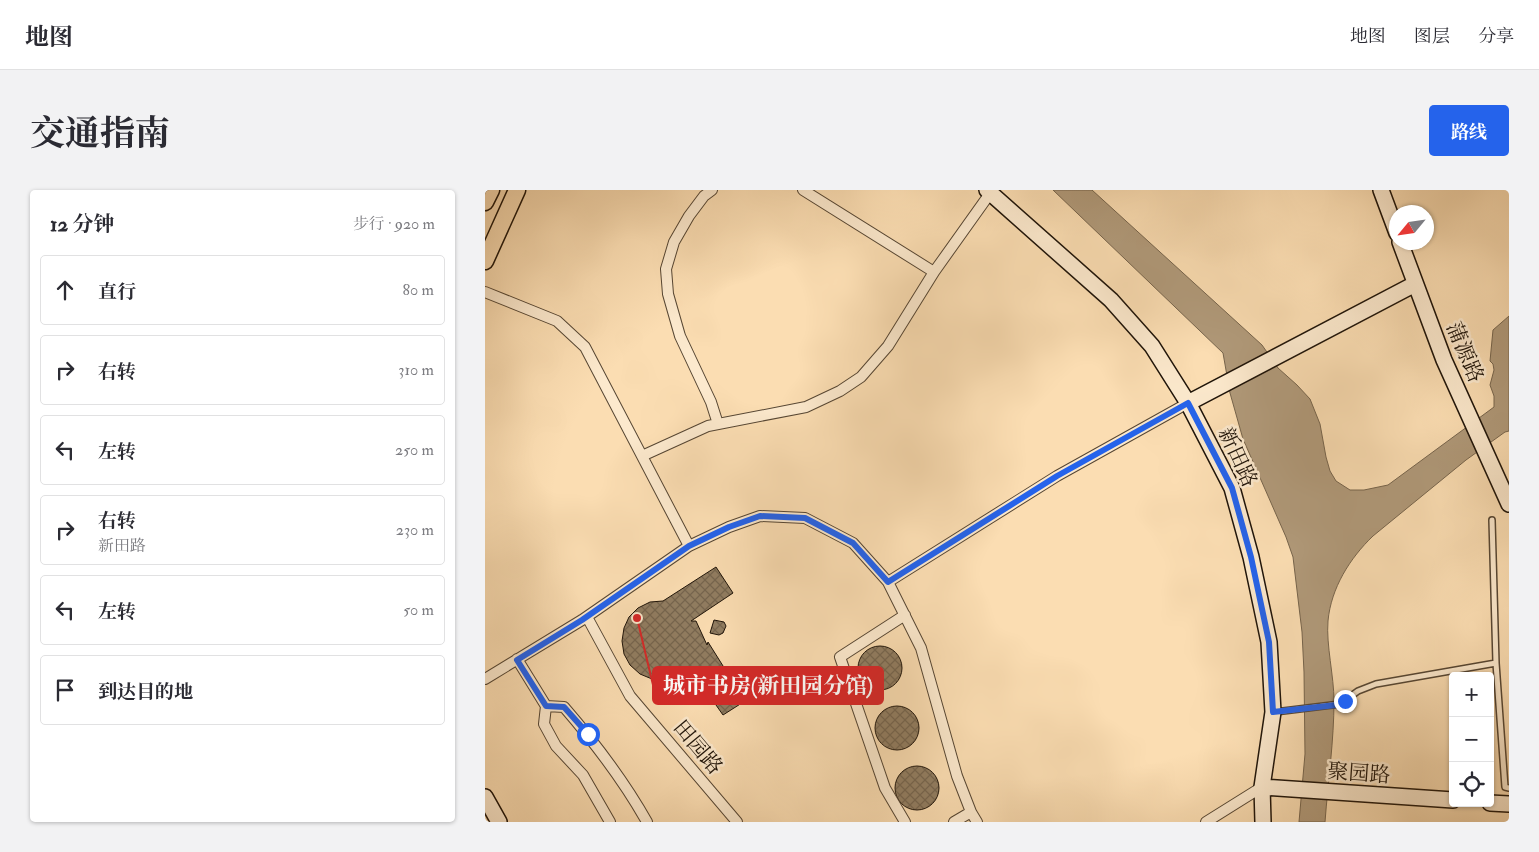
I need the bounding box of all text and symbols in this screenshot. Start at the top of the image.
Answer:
text: 地图 [25,22,73,53]
text: 地图 [1350,25,1386,48]
text: 图层 [1414,25,1450,48]
text: 分享 [1478,25,1514,48]
button: 路线 [1429,105,1509,156]
text: 交通指南 [30,112,170,156]
north arrow [1389,205,1434,250]
text: 12 分钟 [50,211,115,238]
text: 步行 · 920 m [353,214,435,234]
icon: ahead [51,276,79,304]
text: 直行 [98,280,136,304]
text: 80 m [403,280,434,300]
street label: 蒲源路 [1440,318,1489,386]
icon: right [51,356,79,384]
text: 右转 [98,360,136,384]
text: 310 m [398,360,434,380]
street label: 新田路 [1212,423,1263,491]
icon: left [51,436,79,464]
text: 左转 [98,440,136,464]
text: 250 m [395,440,434,460]
text: 右转 [98,509,136,533]
icon: right [51,516,79,544]
text: 230 m [396,520,434,540]
text: 新田路 [98,536,146,556]
icon: left [51,596,79,624]
text: 左转 [98,600,136,624]
text: 50 m [403,600,434,620]
callout: 城市书房(新田园分馆) [653,667,883,704]
text: 城市书房(新田园分馆) [663,672,873,700]
map controls [1449,672,1494,807]
button: + [1449,672,1494,717]
icon: arrive [51,676,79,704]
text: 到达目的地 [98,680,193,704]
route end [1334,690,1357,713]
street label: 田园路 [667,715,728,780]
button: − [1449,717,1494,762]
route start [577,723,600,746]
street label: 聚园路 [1327,758,1391,789]
button: locate [1449,762,1494,807]

